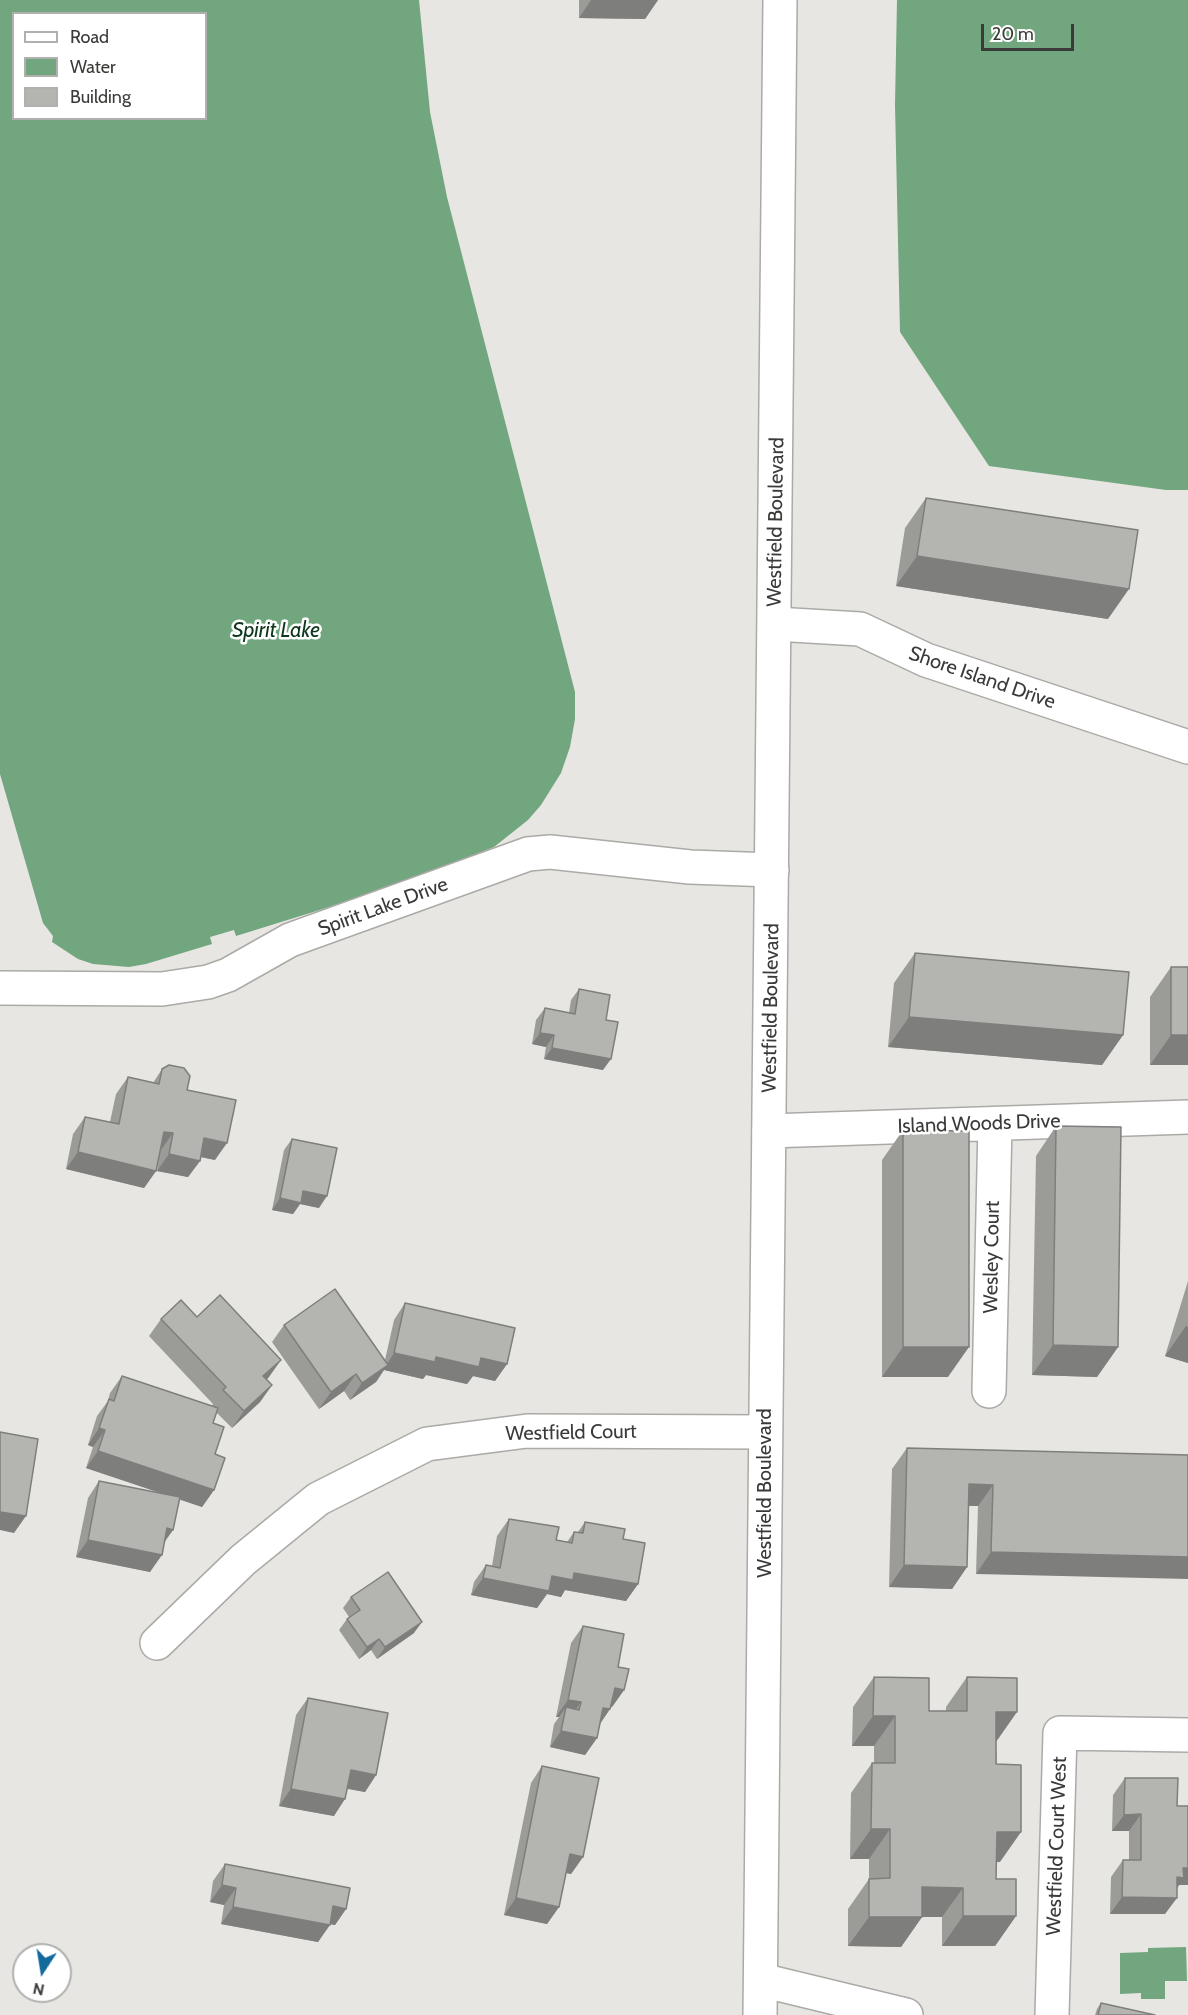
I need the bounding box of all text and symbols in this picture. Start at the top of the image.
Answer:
legend [12,12,207,120]
scale bar [984,12,1077,50]
text: 20 m [992,23,1034,45]
text: Road [70,26,109,48]
text: Water [70,56,116,78]
text: Building [70,86,131,108]
street label: Westfield Boulevard [763,437,789,607]
water label: Spirit Lake [232,618,320,644]
street label: Shore Island Drive [906,642,1058,714]
street label: Spirit Lake Drive [315,872,451,942]
street label: Westfield Boulevard [758,923,784,1093]
street label: Island Woods Drive [897,1109,1061,1139]
street label: Wesley Court [979,1200,1005,1314]
street label: Westfield Boulevard [753,1408,777,1578]
street label: Westfield Court [505,1420,637,1446]
street label: Westfield Court West [1042,1756,1072,1936]
north arrow [12,1943,72,2003]
text: N [31,1979,46,2000]

